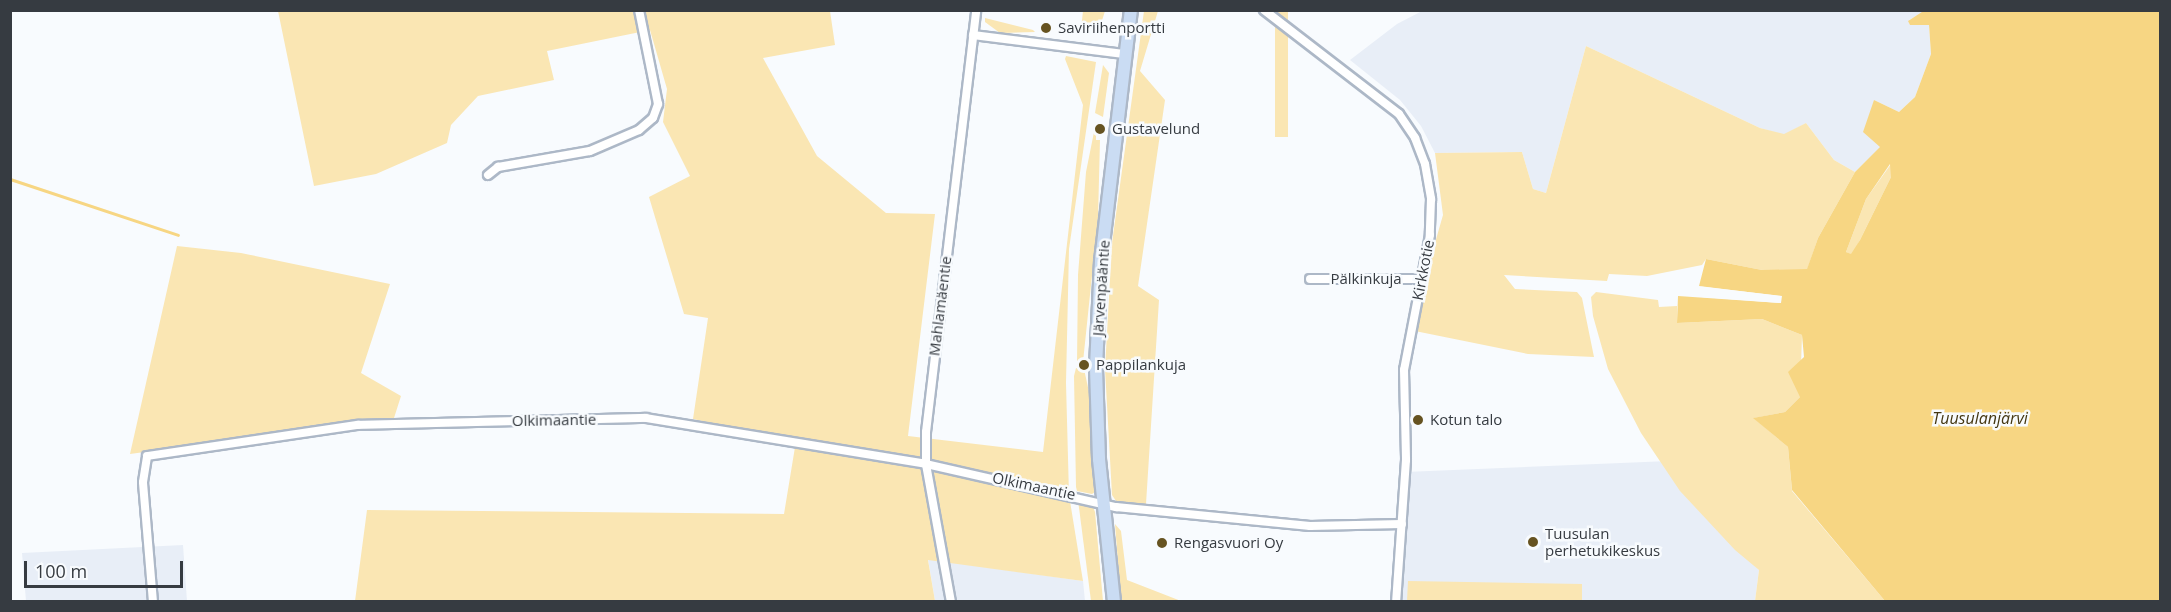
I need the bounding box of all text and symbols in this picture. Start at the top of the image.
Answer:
place label: Saviriihenportti [1058,19,1165,37]
marker: Saviriihenportti [1039,21,1053,35]
place label: Gustavelund [1112,120,1200,138]
marker: Gustavelund [1093,122,1107,136]
street label: Kirkkotie [1408,238,1438,302]
street label: Järvenpääntie [1089,239,1113,337]
street label: Mahlamäentie [925,255,955,357]
street label: Pälkinkuja [1330,270,1402,288]
place label: Pappilankuja [1096,356,1186,374]
marker: Pappilankuja [1077,358,1091,372]
water label: Tuusulanjärvi [1932,408,2028,428]
street label: Olkimaantie [512,410,596,430]
place label: Kotun talo [1430,411,1502,429]
marker: Kotun talo [1411,413,1425,427]
street label: Olkimaantie [991,468,1077,504]
place label: Tuusulan perhetukikeskus [1545,524,1660,559]
place label: Rengasvuori Oy [1174,534,1283,552]
marker: Tuusulan perhetukikeskus [1526,535,1540,549]
marker: Rengasvuori Oy [1155,536,1169,550]
scale bar [27,549,186,587]
text: 100 m [35,559,87,583]

